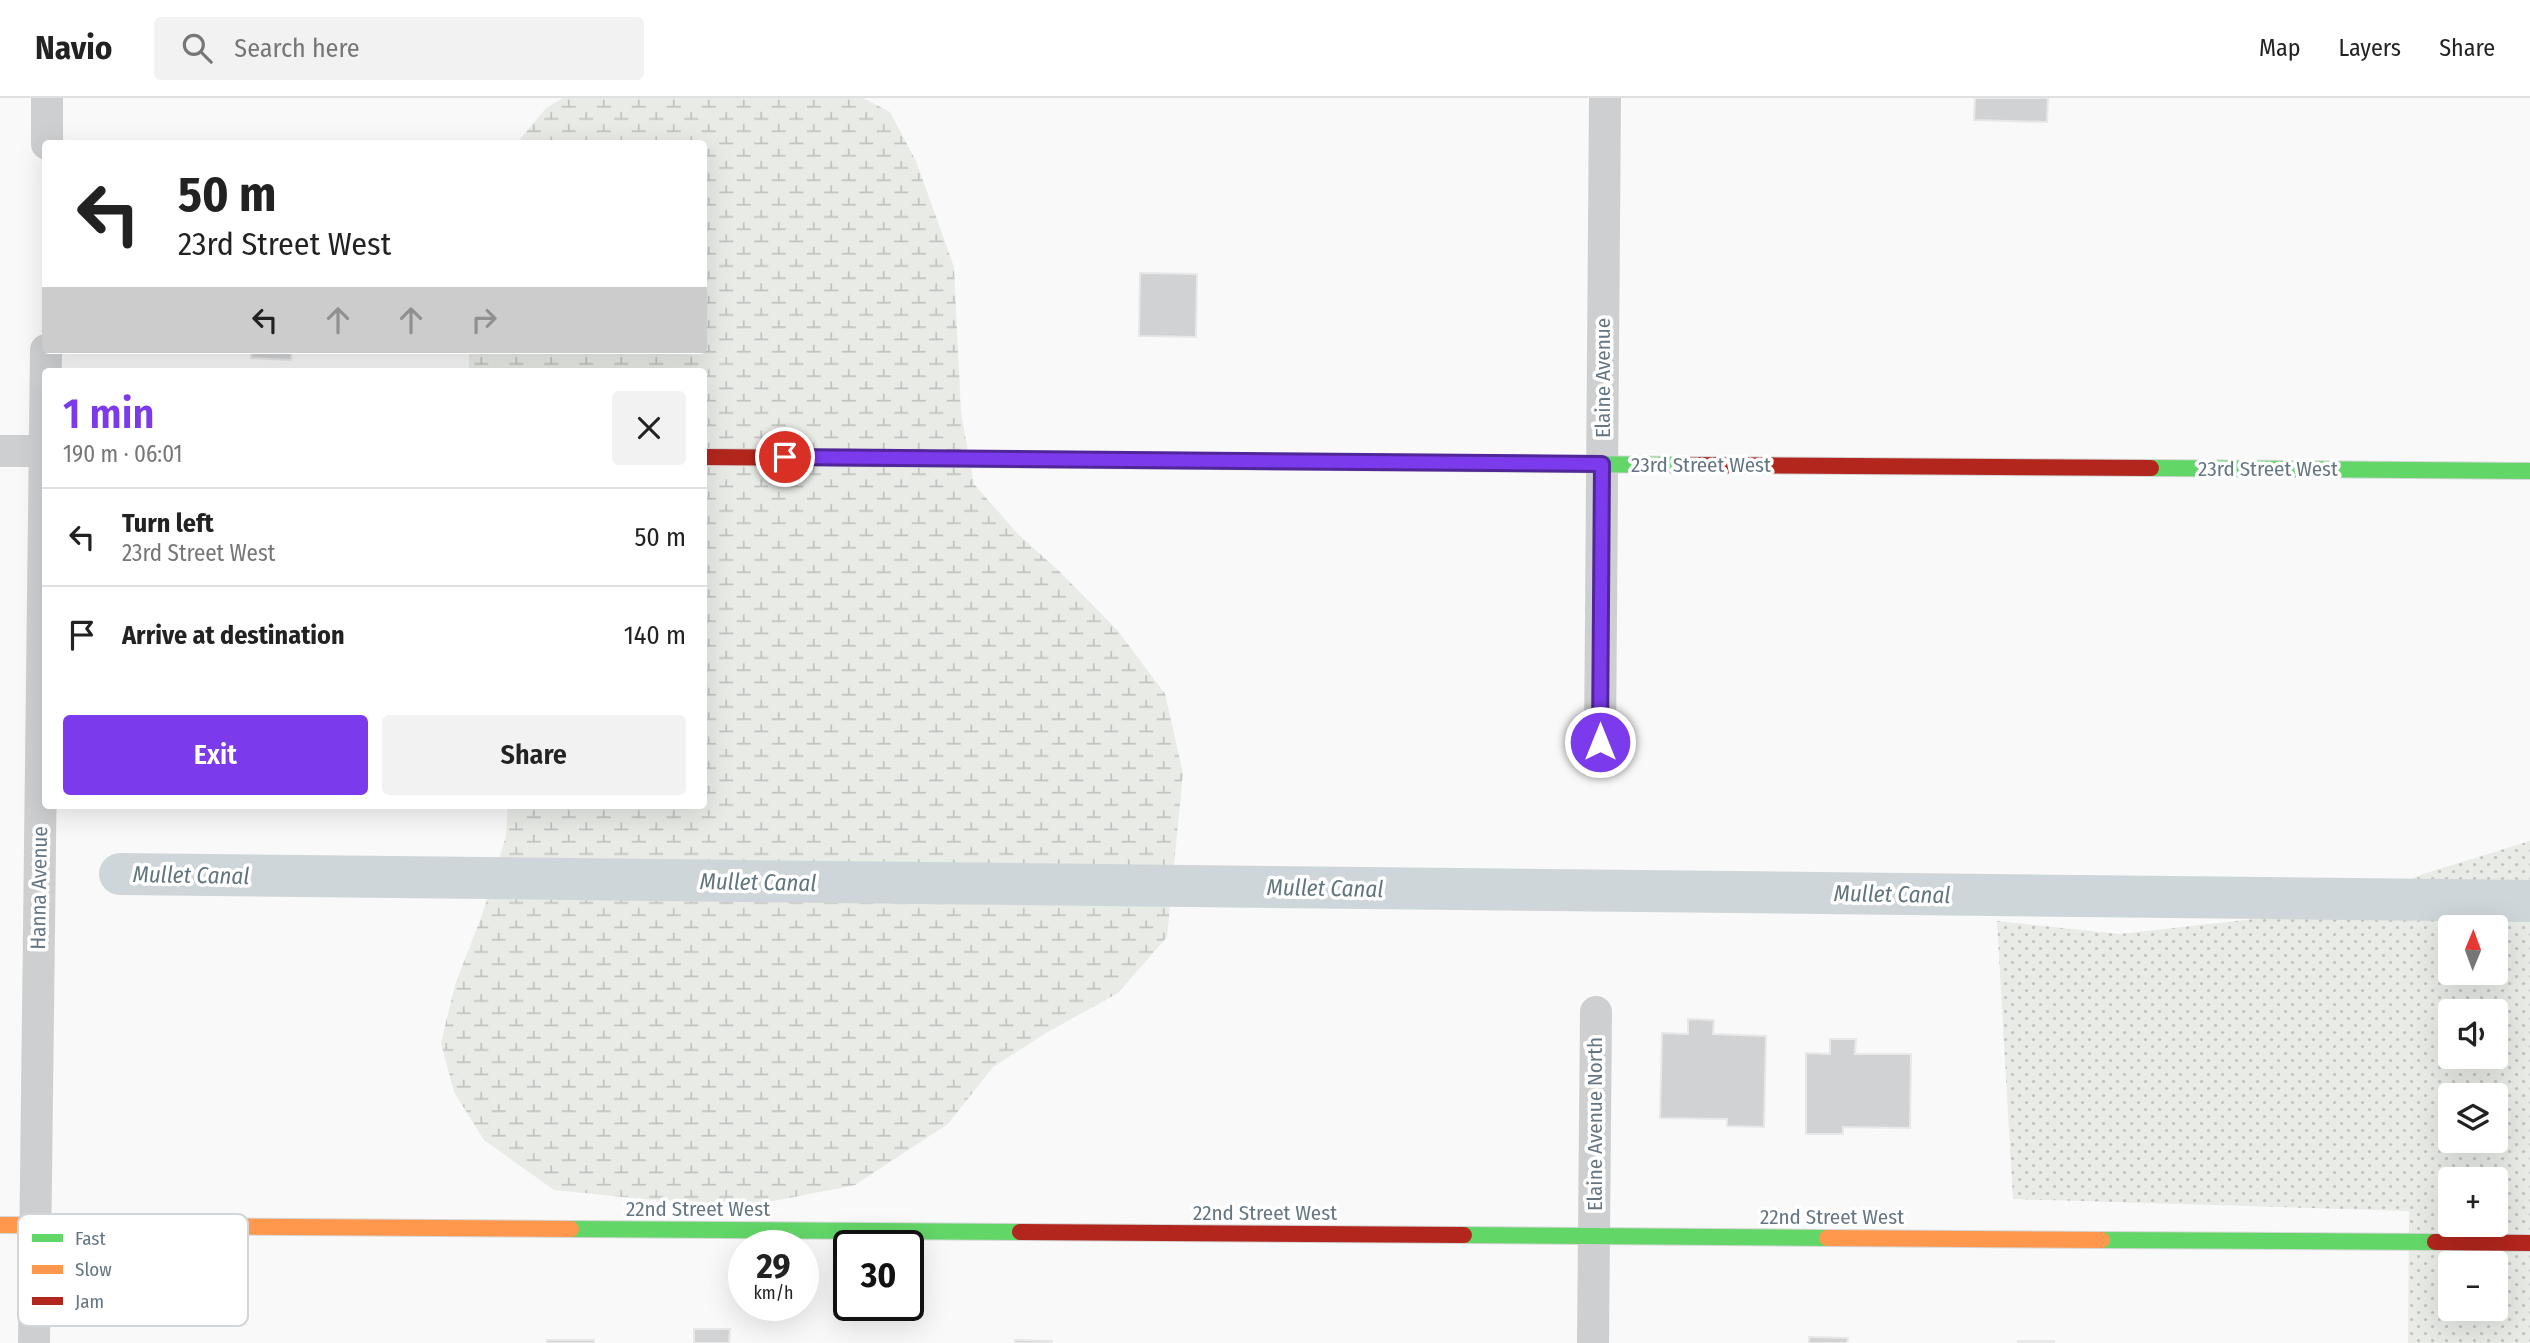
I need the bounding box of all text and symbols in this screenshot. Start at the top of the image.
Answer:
search box [154,17,644,80]
text: Navio [35,28,112,68]
icon: search [178,29,216,67]
text: Search here [234,33,360,64]
text: Map [2259,34,2301,62]
text: Layers [2339,34,2401,62]
text: Share [2439,34,2495,62]
text: 50 m [178,165,276,224]
icon: left [63,168,154,259]
text: 23rd Street West [178,225,391,263]
icon: left [246,301,284,339]
icon: ahead [319,301,357,339]
icon: ahead [392,301,430,339]
icon: right [465,301,503,339]
street label: Elaine Avenue [1590,318,1616,438]
text: 1 min [63,389,154,439]
button: close [612,391,686,465]
pin [755,427,815,487]
icon: arrive [766,438,804,476]
text: 190 m · 06:01 [63,440,183,468]
street label: 23rd Street West [1631,452,1771,478]
street label: 23rd Street West [2198,456,2338,482]
text: Turn left [122,508,214,539]
icon: left [63,518,101,556]
text: 50 m [634,522,686,553]
text: 23rd Street West [122,539,275,567]
icon: arrive [63,616,101,654]
text: Arrive at destination [122,620,345,651]
text: 140 m [624,620,686,651]
position arrow [1563,705,1637,779]
button: Exit [63,715,368,795]
button: Share [382,715,686,795]
street label: Hanna Avenue [25,826,53,950]
water label: Mullet Canal [132,860,250,890]
water label: Mullet Canal [699,867,817,897]
water label: Mullet Canal [1266,873,1384,903]
water label: Mullet Canal [1833,879,1951,909]
north arrow [2438,915,2508,985]
map controls [2438,915,2508,1321]
button: sound [2438,999,2508,1069]
street label: Elaine Avenue North [1582,1037,1608,1211]
button: layers [2438,1083,2508,1153]
button: + [2438,1167,2508,1237]
street label: 22nd Street West [626,1196,770,1222]
street label: 22nd Street West [1193,1200,1337,1226]
street label: 22nd Street West [1760,1204,1904,1230]
legend [18,1214,248,1326]
text: Fast [75,1227,106,1250]
speed limit sign: 30 [833,1230,924,1321]
text: 29 [756,1245,791,1287]
button: − [2438,1251,2508,1321]
text: Slow [75,1258,112,1281]
text: km/h [753,1282,794,1304]
text: Jam [75,1290,104,1313]

